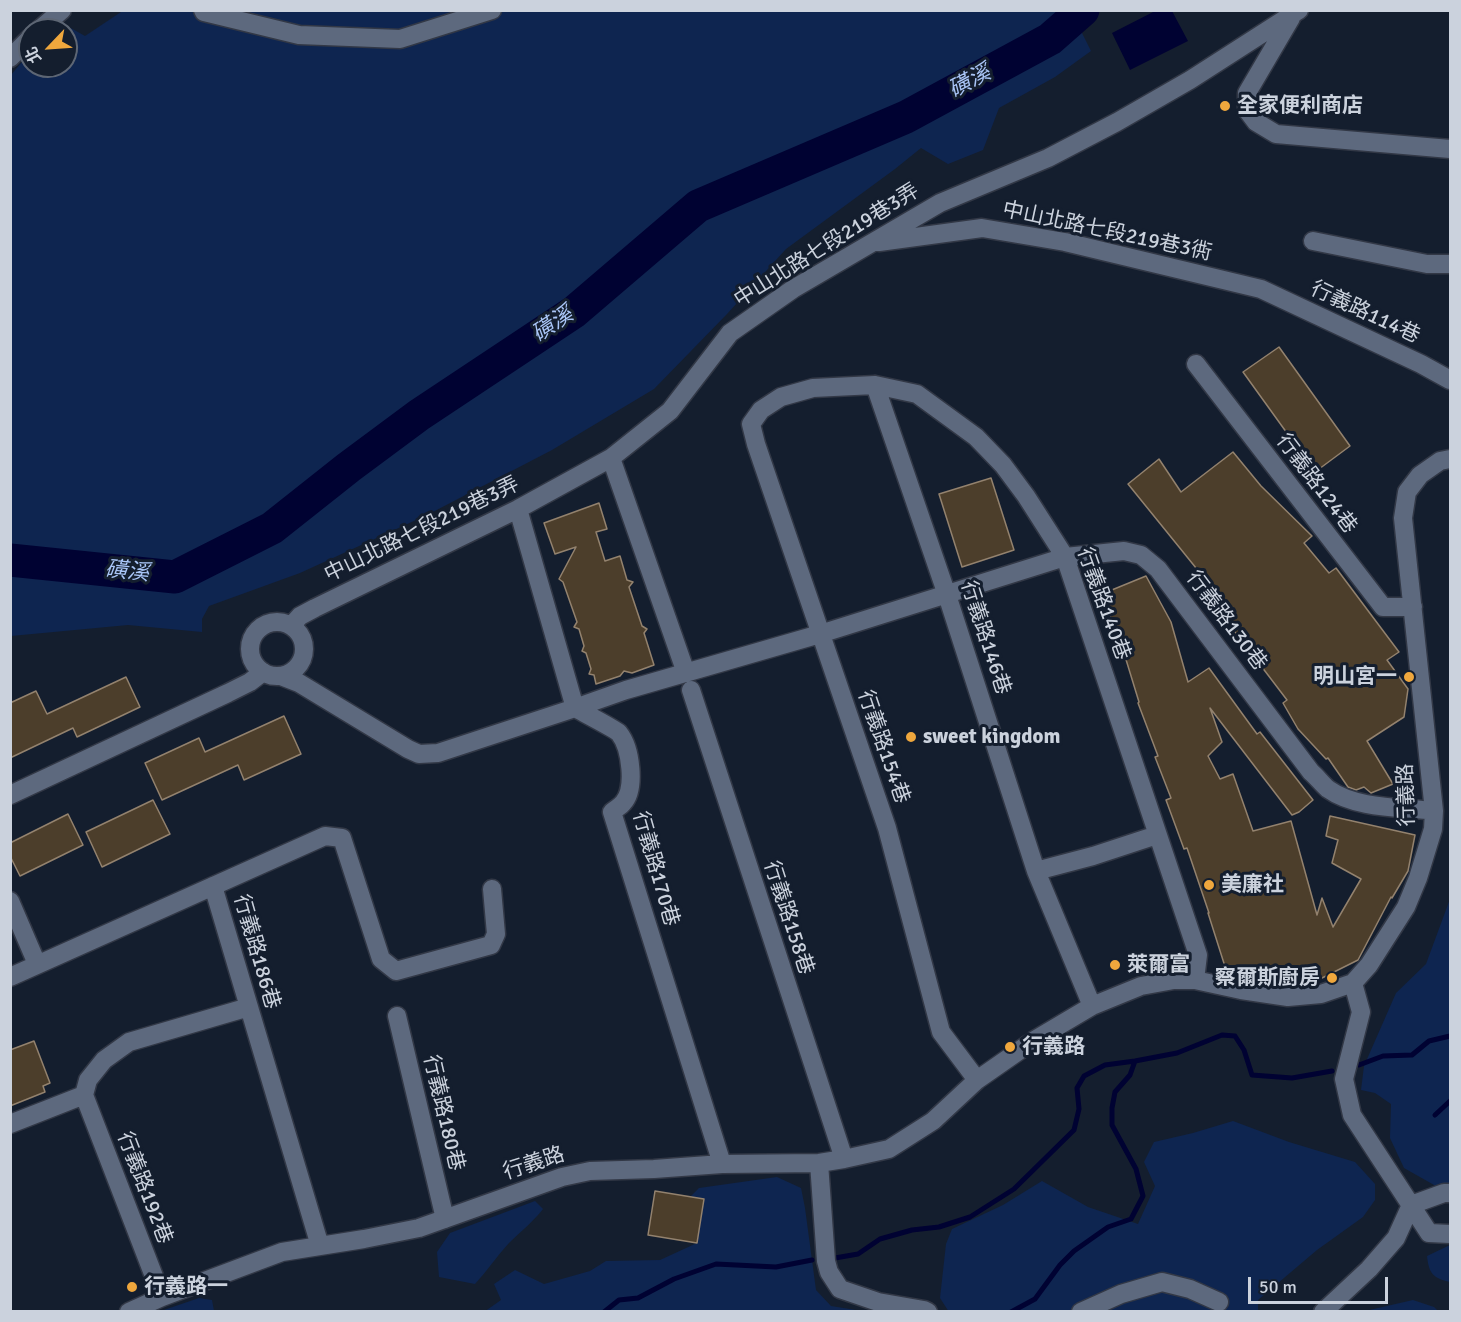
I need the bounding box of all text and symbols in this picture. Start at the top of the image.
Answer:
north arrow [18,18,78,78]
text: 北 [21,43,46,66]
water label: 磺溪 [944,60,996,104]
place label: 全家便利商店 [1237,93,1363,119]
marker: 全家便利商店 [1218,99,1232,113]
street label: 中山北路七段219巷3弄 [730,179,924,313]
street label: 中山北路七段219巷3衖 [1000,197,1214,267]
street label: 行義路114巷 [1306,277,1424,349]
water label: 磺溪 [527,302,579,348]
street label: 行義路124巷 [1270,429,1362,539]
street label: 中山北路七段219巷3弄 [321,472,523,588]
street label: 行義路140巷 [1071,544,1135,664]
water label: 磺溪 [104,557,150,587]
street label: 行義路130巷 [1180,566,1272,676]
street label: 行義路146巷 [955,578,1015,698]
place label: 明山宮一 [1313,664,1397,690]
marker: 明山宮一 [1402,670,1416,684]
street label: 行義路154巷 [852,687,914,807]
place label: sweet kingdom [923,724,1060,750]
marker: sweet kingdom [904,730,918,744]
street label: 行義路 [1393,763,1421,827]
street label: 行義路170巷 [627,809,683,929]
street label: 行義路158巷 [758,858,818,978]
place label: 美廉社 [1221,872,1284,898]
marker: 美廉社 [1202,878,1216,892]
street label: 行義路186巷 [228,892,284,1012]
place label: 萊爾富 [1127,952,1190,978]
marker: 萊爾富 [1108,958,1122,972]
place label: 察爾斯廚房 [1215,965,1320,991]
marker: 察爾斯廚房 [1325,971,1339,985]
place label: 行義路 [1022,1034,1085,1060]
marker: 行義路 [1003,1040,1017,1054]
street label: 行義路180巷 [417,1053,469,1173]
street label: 行義路192巷 [111,1128,177,1248]
street label: 行義路 [500,1142,568,1186]
scale bar [1251,1265,1390,1303]
place label: 行義路一 [144,1274,228,1300]
text: 50 m [1259,1276,1297,1298]
marker: 行義路一 [125,1280,139,1294]

